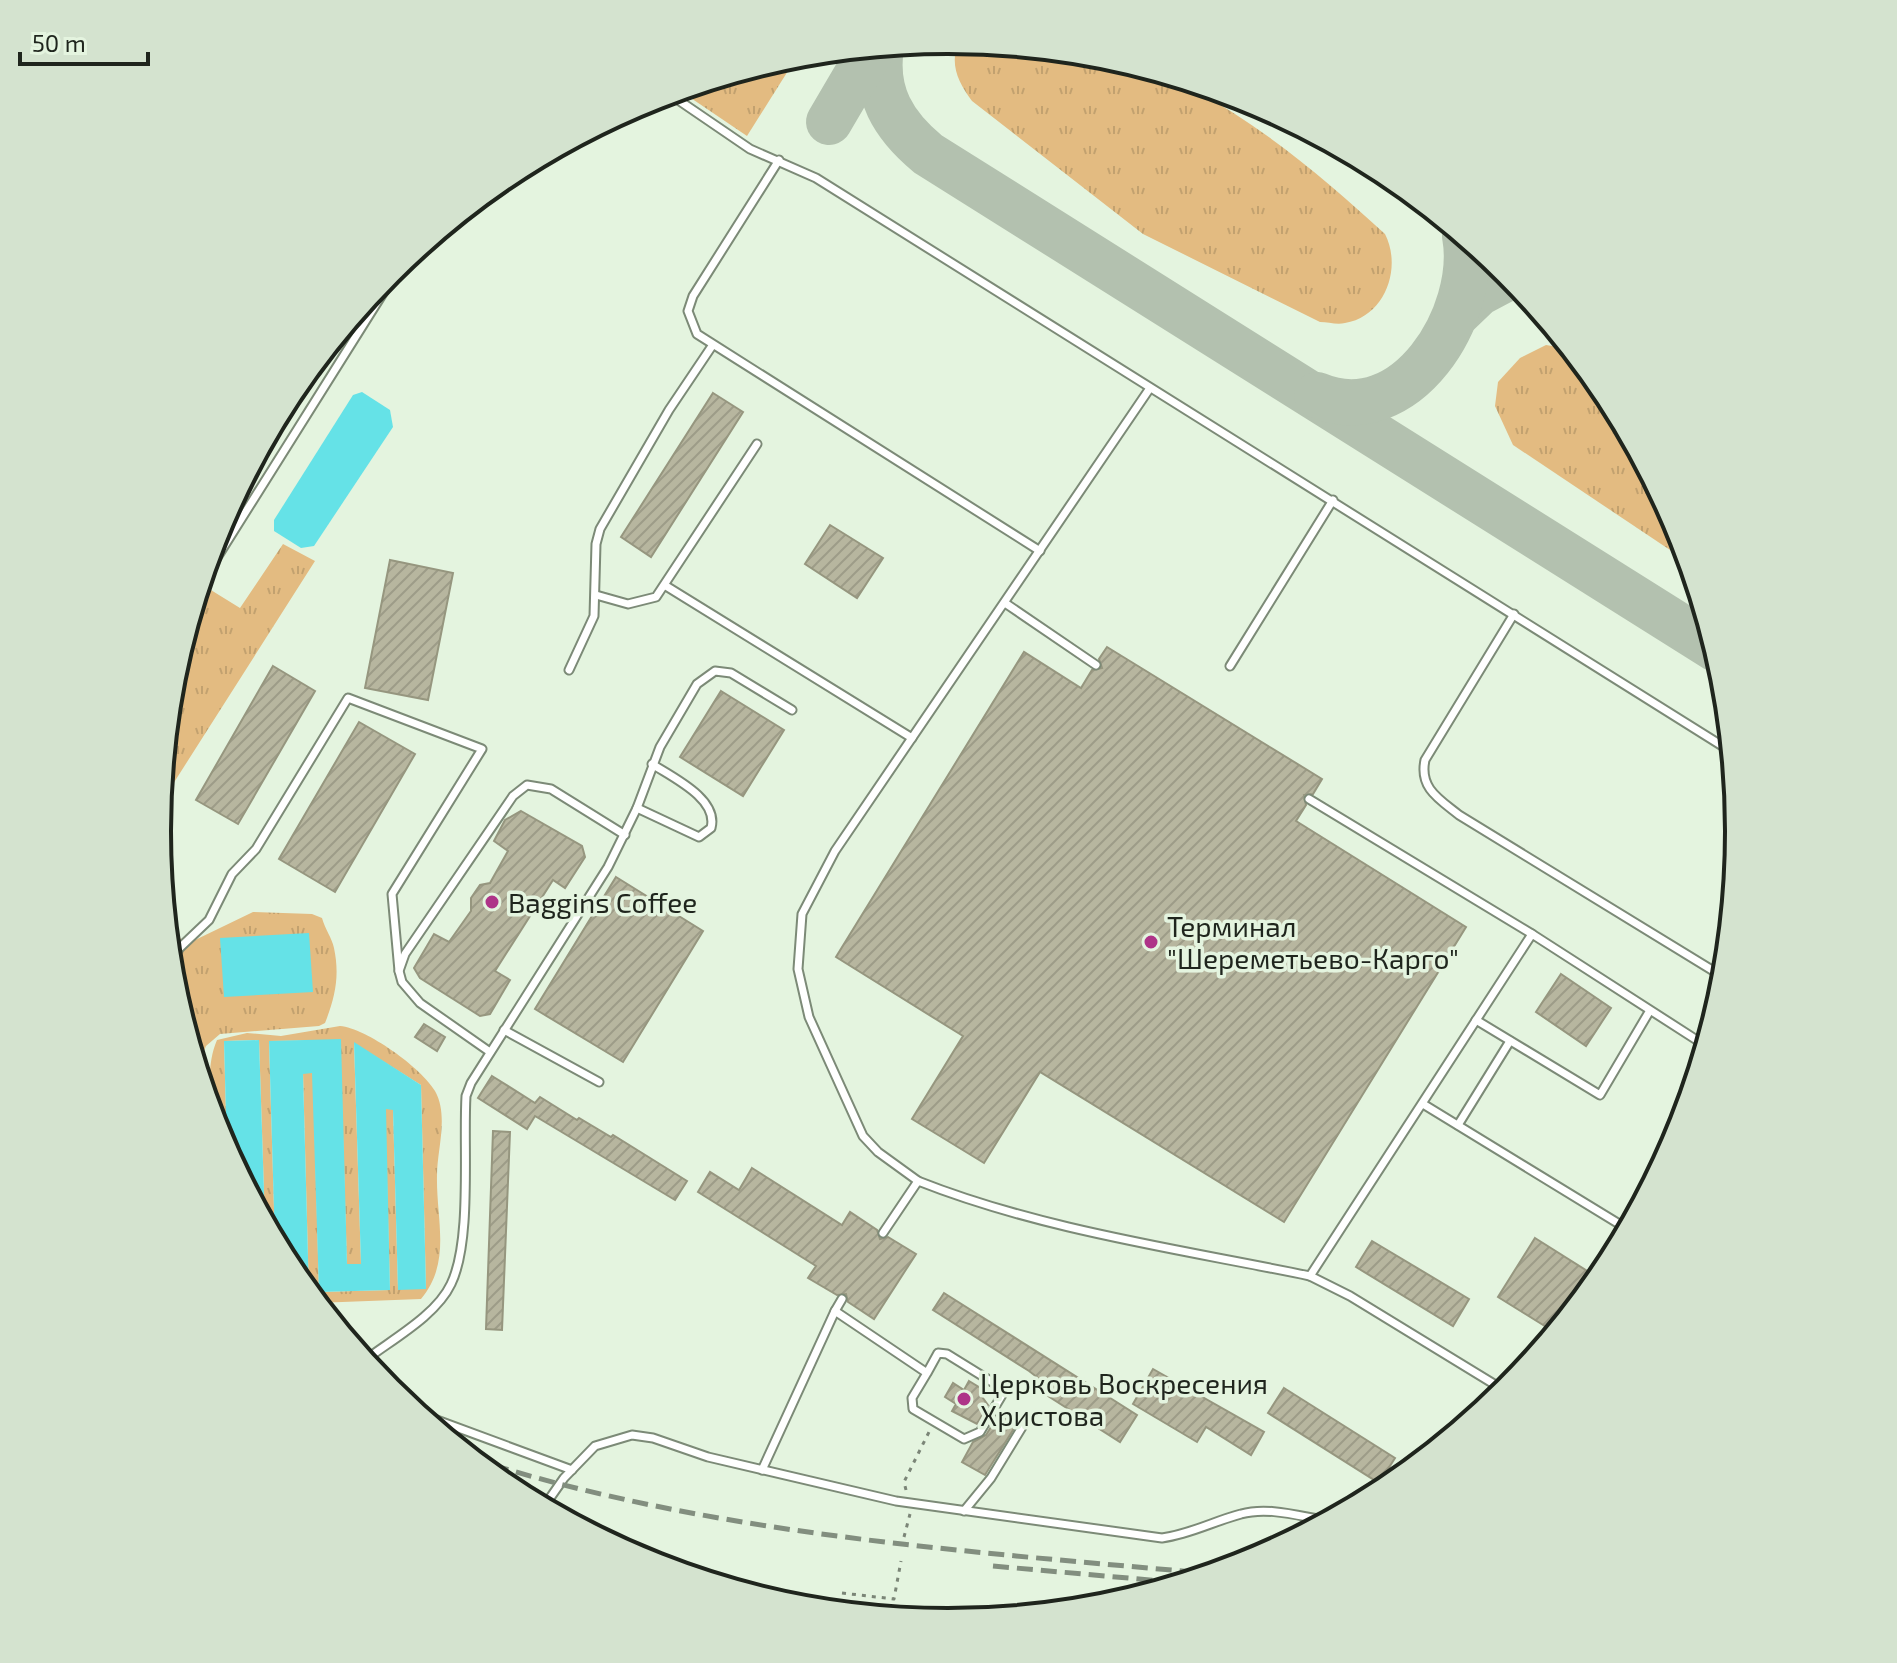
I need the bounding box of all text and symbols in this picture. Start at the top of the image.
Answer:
scale bar [20,16,148,66]
text: 50 m [32,28,86,57]
place label: Baggins Coffee [508,885,697,919]
marker: Baggins Coffee [483,893,501,911]
place label: Терминал "Шереметьево-Карго" [1167,909,1459,975]
marker: Терминал "Шереметьево-Карго" [1142,933,1160,951]
place label: Церковь Воскресения Христова [980,1366,1268,1432]
marker: Церковь Воскресения Христова [955,1390,973,1408]

